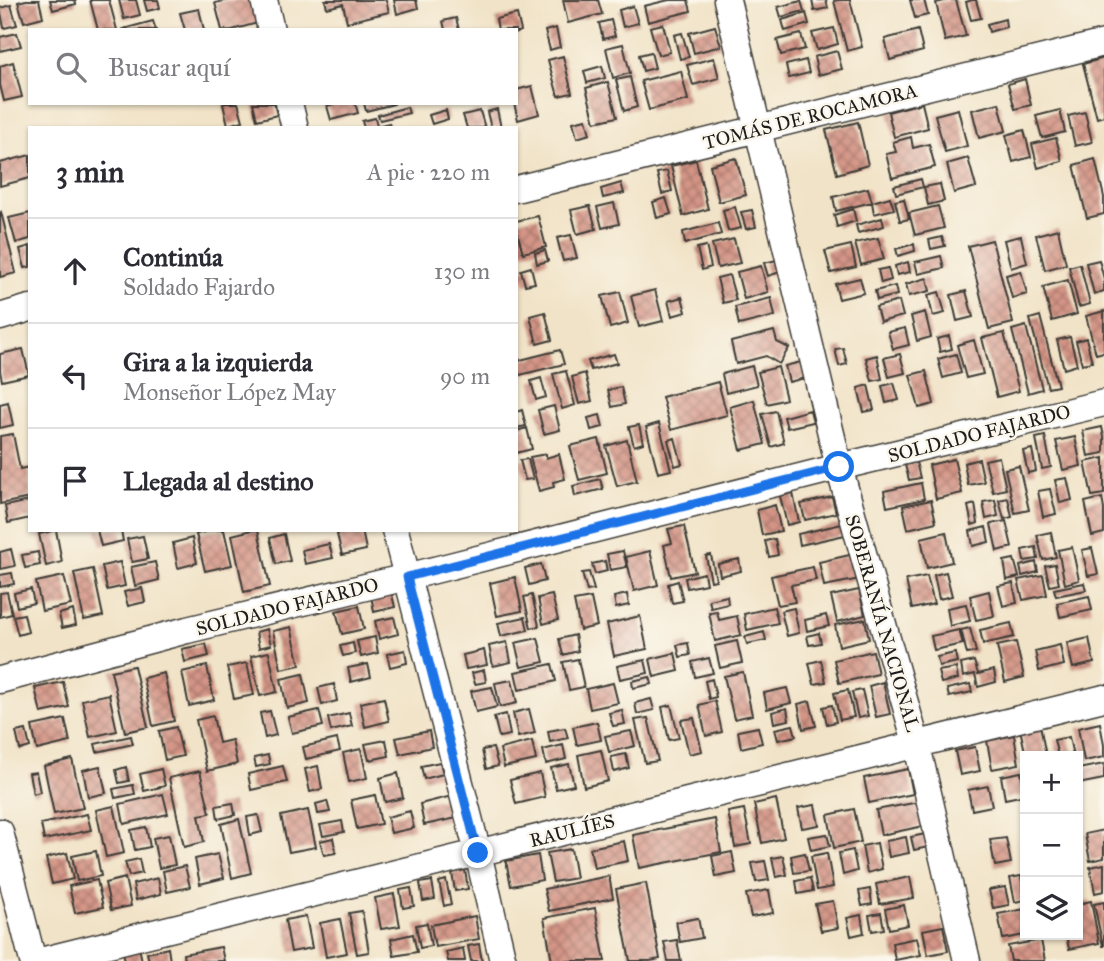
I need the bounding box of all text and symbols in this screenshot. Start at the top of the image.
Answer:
search box [28,28,518,105]
icon: search [52,48,90,86]
text: Buscar aquí [108,51,230,83]
street label: TOMÁS DE ROCAMORA [700,78,920,154]
text: 3 min [56,154,124,190]
text: A pie · 220 m [367,158,490,186]
text: Continúa [123,241,223,273]
icon: ahead [56,252,94,290]
text: 130 m [434,257,490,285]
text: Soldado Fajardo [123,273,275,301]
text: Gira a la izquierda [123,346,313,378]
icon: left [56,357,94,395]
text: 90 m [440,362,490,390]
text: Monseñor López May [123,378,336,406]
street label: SOLDADO FAJARDO [886,400,1073,468]
route start [823,451,854,482]
icon: arrive [56,462,94,500]
text: Llegada al destino [123,465,314,497]
street label: SOBERANÍA NACIONAL [840,512,926,734]
street label: SOLDADO FAJARDO [194,573,381,641]
map controls [1020,751,1083,940]
button: + [1020,751,1083,814]
street label: RAULÍES [527,808,617,852]
button: − [1020,814,1083,877]
route end [462,837,493,868]
button: layers [1020,877,1083,940]

